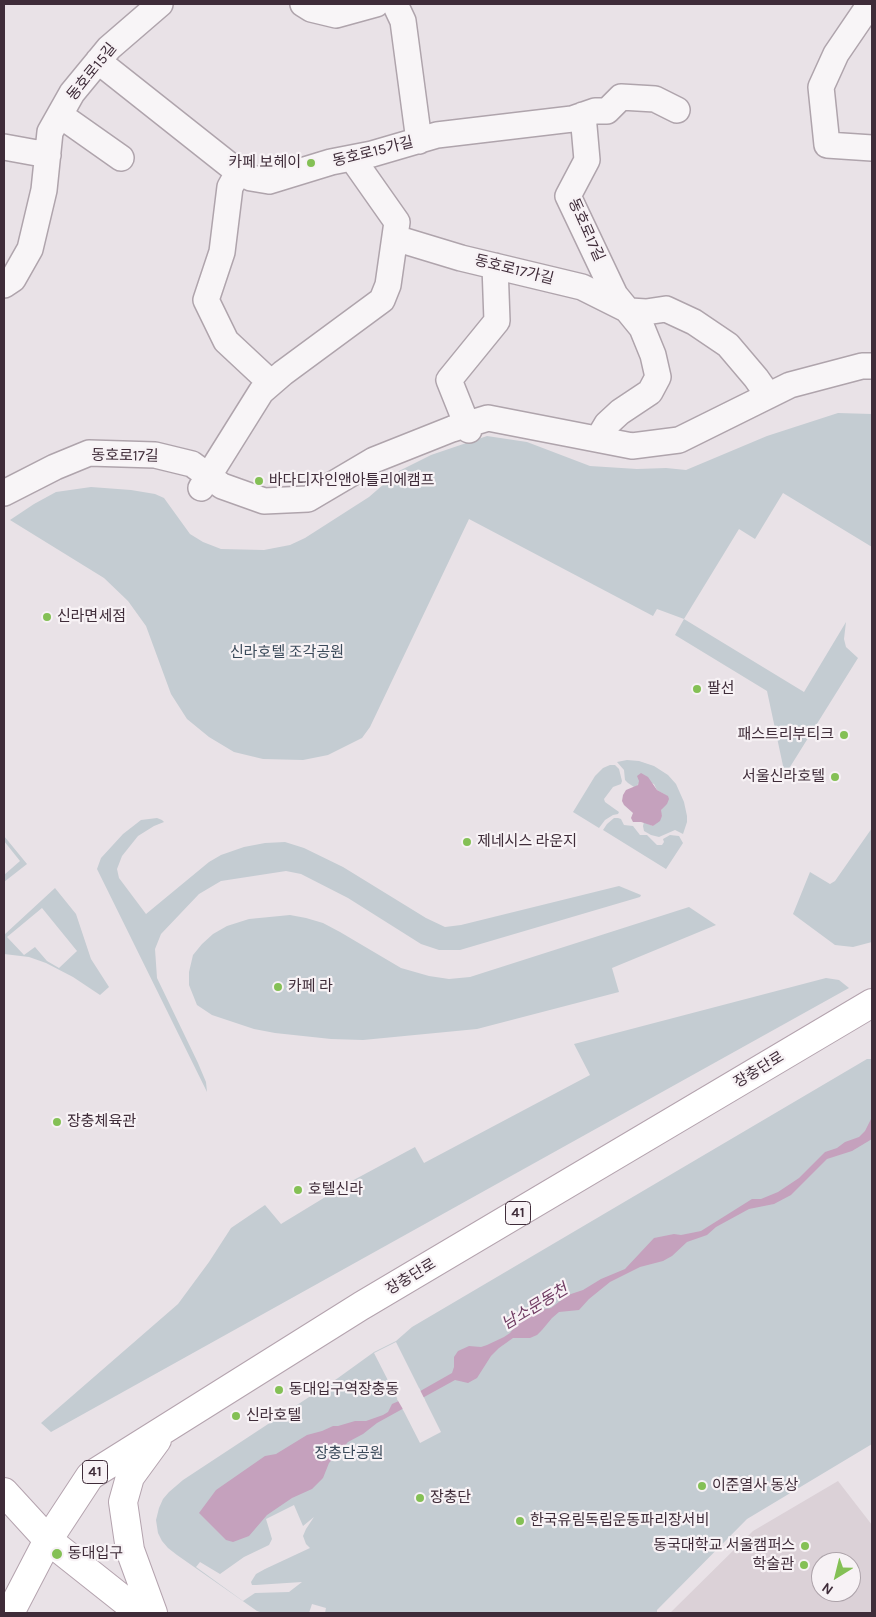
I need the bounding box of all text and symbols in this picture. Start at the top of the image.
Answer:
street label: 동호로15길 [63,40,121,104]
street label: 동호로15가길 [331,133,415,171]
place label: 카페 보헤이 [228,154,301,172]
marker: 카페 보헤이 [305,157,317,169]
street label: 동호로17길 [564,196,608,264]
street label: 동호로17가길 [473,251,555,289]
street label: 동호로17길 [91,446,159,466]
place label: 바다디자인앤아틀리에캠프 [269,472,435,490]
marker: 바다디자인앤아틀리에캠프 [253,475,265,487]
place label: 신라면세점 [57,608,126,626]
marker: 신라면세점 [41,611,53,623]
park label: 신라호텔 조각공원 [230,644,344,662]
place label: 팔선 [707,680,735,698]
marker: 팔선 [691,683,703,695]
place label: 패스트리부티크 [737,726,834,744]
marker: 패스트리부티크 [838,729,850,741]
place label: 서울신라호텔 [742,768,825,786]
marker: 서울신라호텔 [829,771,841,783]
place label: 제네시스 라운지 [477,833,577,851]
marker: 제네시스 라운지 [461,836,473,848]
place label: 카페 라 [288,978,333,996]
marker: 카페 라 [272,981,284,993]
street label: 장충단로 [731,1048,787,1092]
place label: 장충체육관 [67,1113,136,1131]
marker: 장충체육관 [51,1116,63,1128]
place label: 호텔신라 [308,1181,363,1199]
marker: 호텔신라 [292,1184,304,1196]
road number: 41 [506,1202,530,1224]
street label: 장충단로 [383,1255,439,1299]
water label: 남소문동천 [499,1280,571,1334]
place label: 동대입구역장충동 [289,1381,399,1399]
marker: 동대입구역장충동 [273,1384,285,1396]
place label: 신라호텔 [246,1407,301,1425]
marker: 신라호텔 [230,1410,242,1422]
park label: 장충단공원 [315,1445,383,1463]
road number: 41 [82,1460,108,1484]
place label: 이준열사 동상 [712,1477,798,1495]
marker: 이준열사 동상 [696,1480,708,1492]
place label: 장충단 [430,1489,471,1507]
marker: 장충단 [414,1492,426,1504]
place label: 한국유림독립운동파리장서비 [530,1512,709,1530]
marker: 한국유림독립운동파리장서비 [514,1515,526,1527]
place label: 동국대학교 서울캠퍼스 [653,1537,795,1555]
marker: 동국대학교 서울캠퍼스 [799,1540,811,1552]
place label: 동대입구 [68,1545,123,1563]
marker: 동대입구 [50,1547,64,1561]
north arrow [811,1552,861,1602]
place label: 학술관 [753,1556,794,1574]
marker: 학술관 [798,1559,810,1571]
text: N [818,1579,837,1599]

